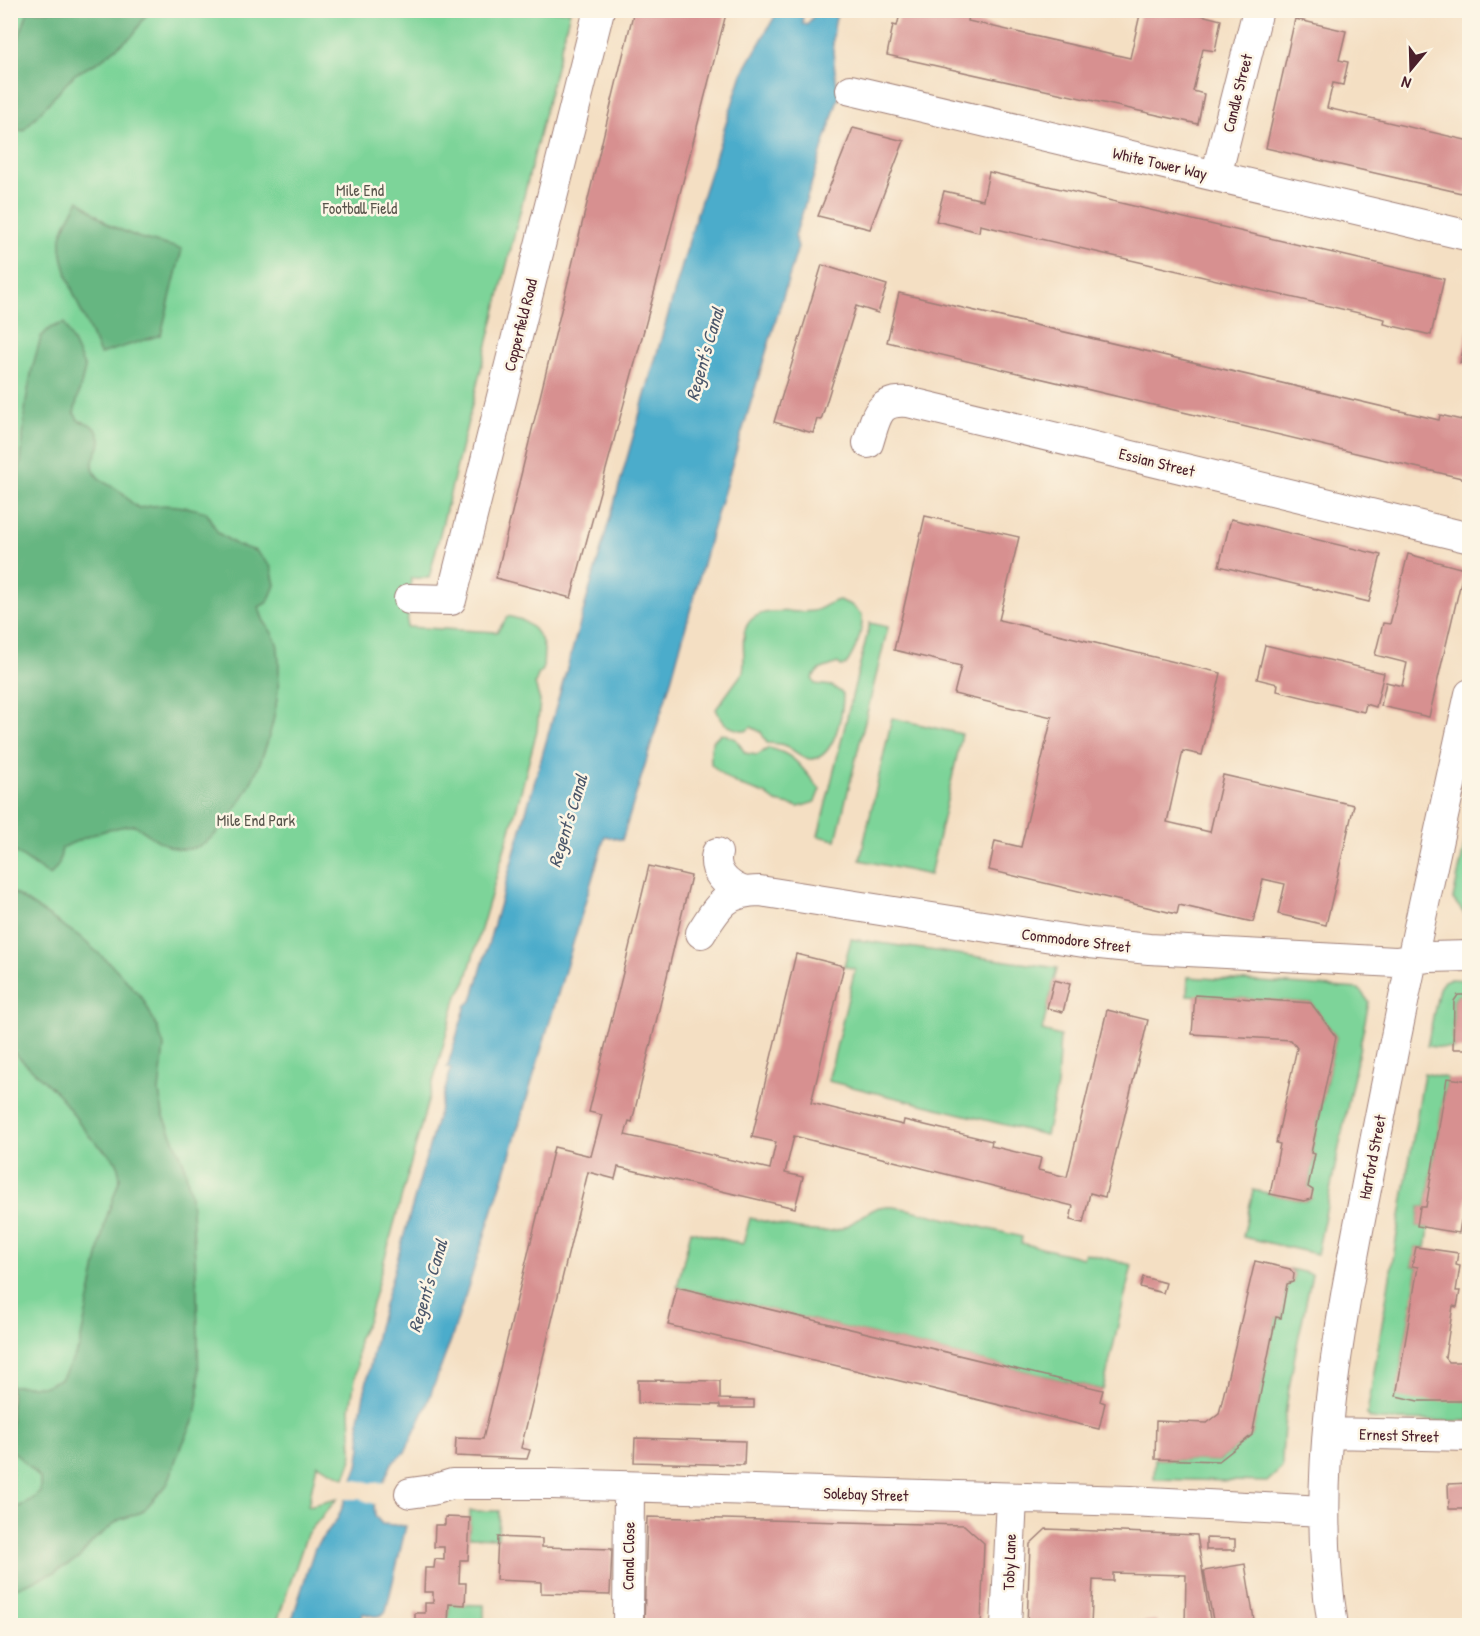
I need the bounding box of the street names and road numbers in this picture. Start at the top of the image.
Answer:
street label: Candle Street [1217,51,1257,135]
street label: White Tower Way [1111,141,1210,185]
street label: Copperfield Road [498,276,542,374]
street label: Essian Street [1117,442,1198,482]
street label: Commodore Street [1020,922,1132,958]
street label: Harford Street [1353,1112,1391,1201]
street label: Ernest Street [1359,1423,1440,1447]
street label: Solebay Street [823,1482,909,1506]
street label: Canal Close [616,1521,640,1590]
street label: Toby Lane [997,1533,1021,1591]

